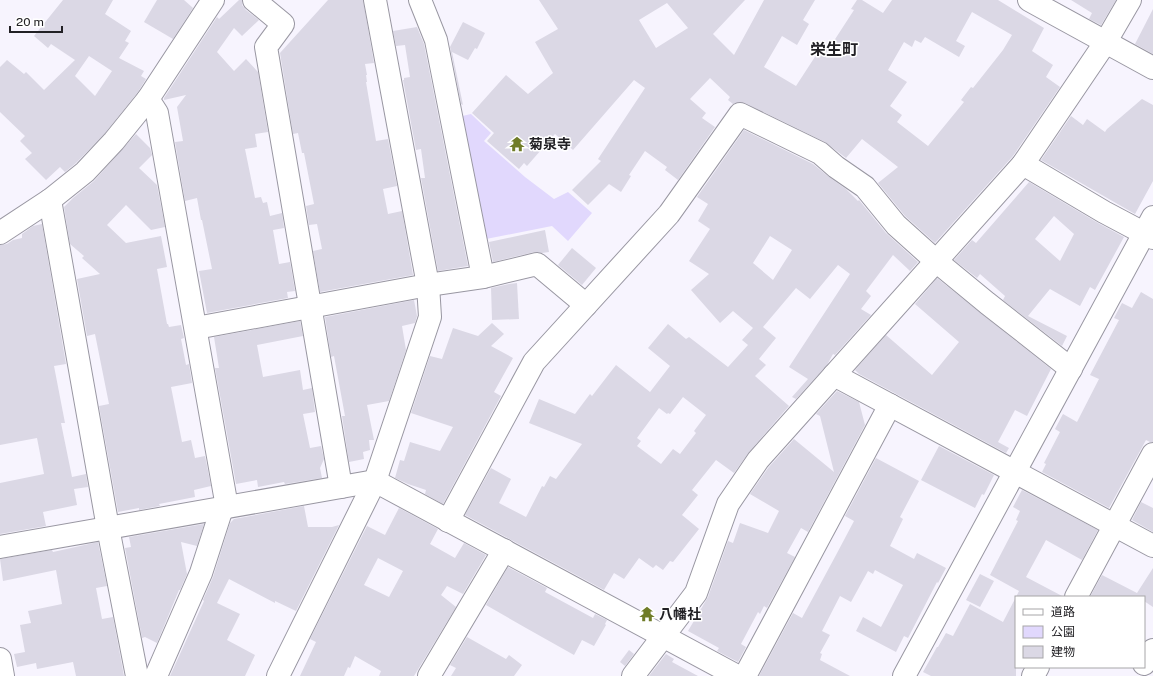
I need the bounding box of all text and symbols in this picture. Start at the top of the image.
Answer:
scale bar [10,8,62,34]
text: 20 m [16,15,44,29]
district label: 栄生町 [810,40,858,59]
temple icon: 菊泉寺 [508,135,526,153]
place label: 菊泉寺 [529,136,571,152]
legend [1015,596,1145,668]
temple icon: 八幡社 [638,605,656,623]
text: 道路 [1051,605,1075,619]
place label: 八幡社 [659,606,701,622]
text: 公園 [1051,625,1075,639]
text: 建物 [1051,645,1075,659]

